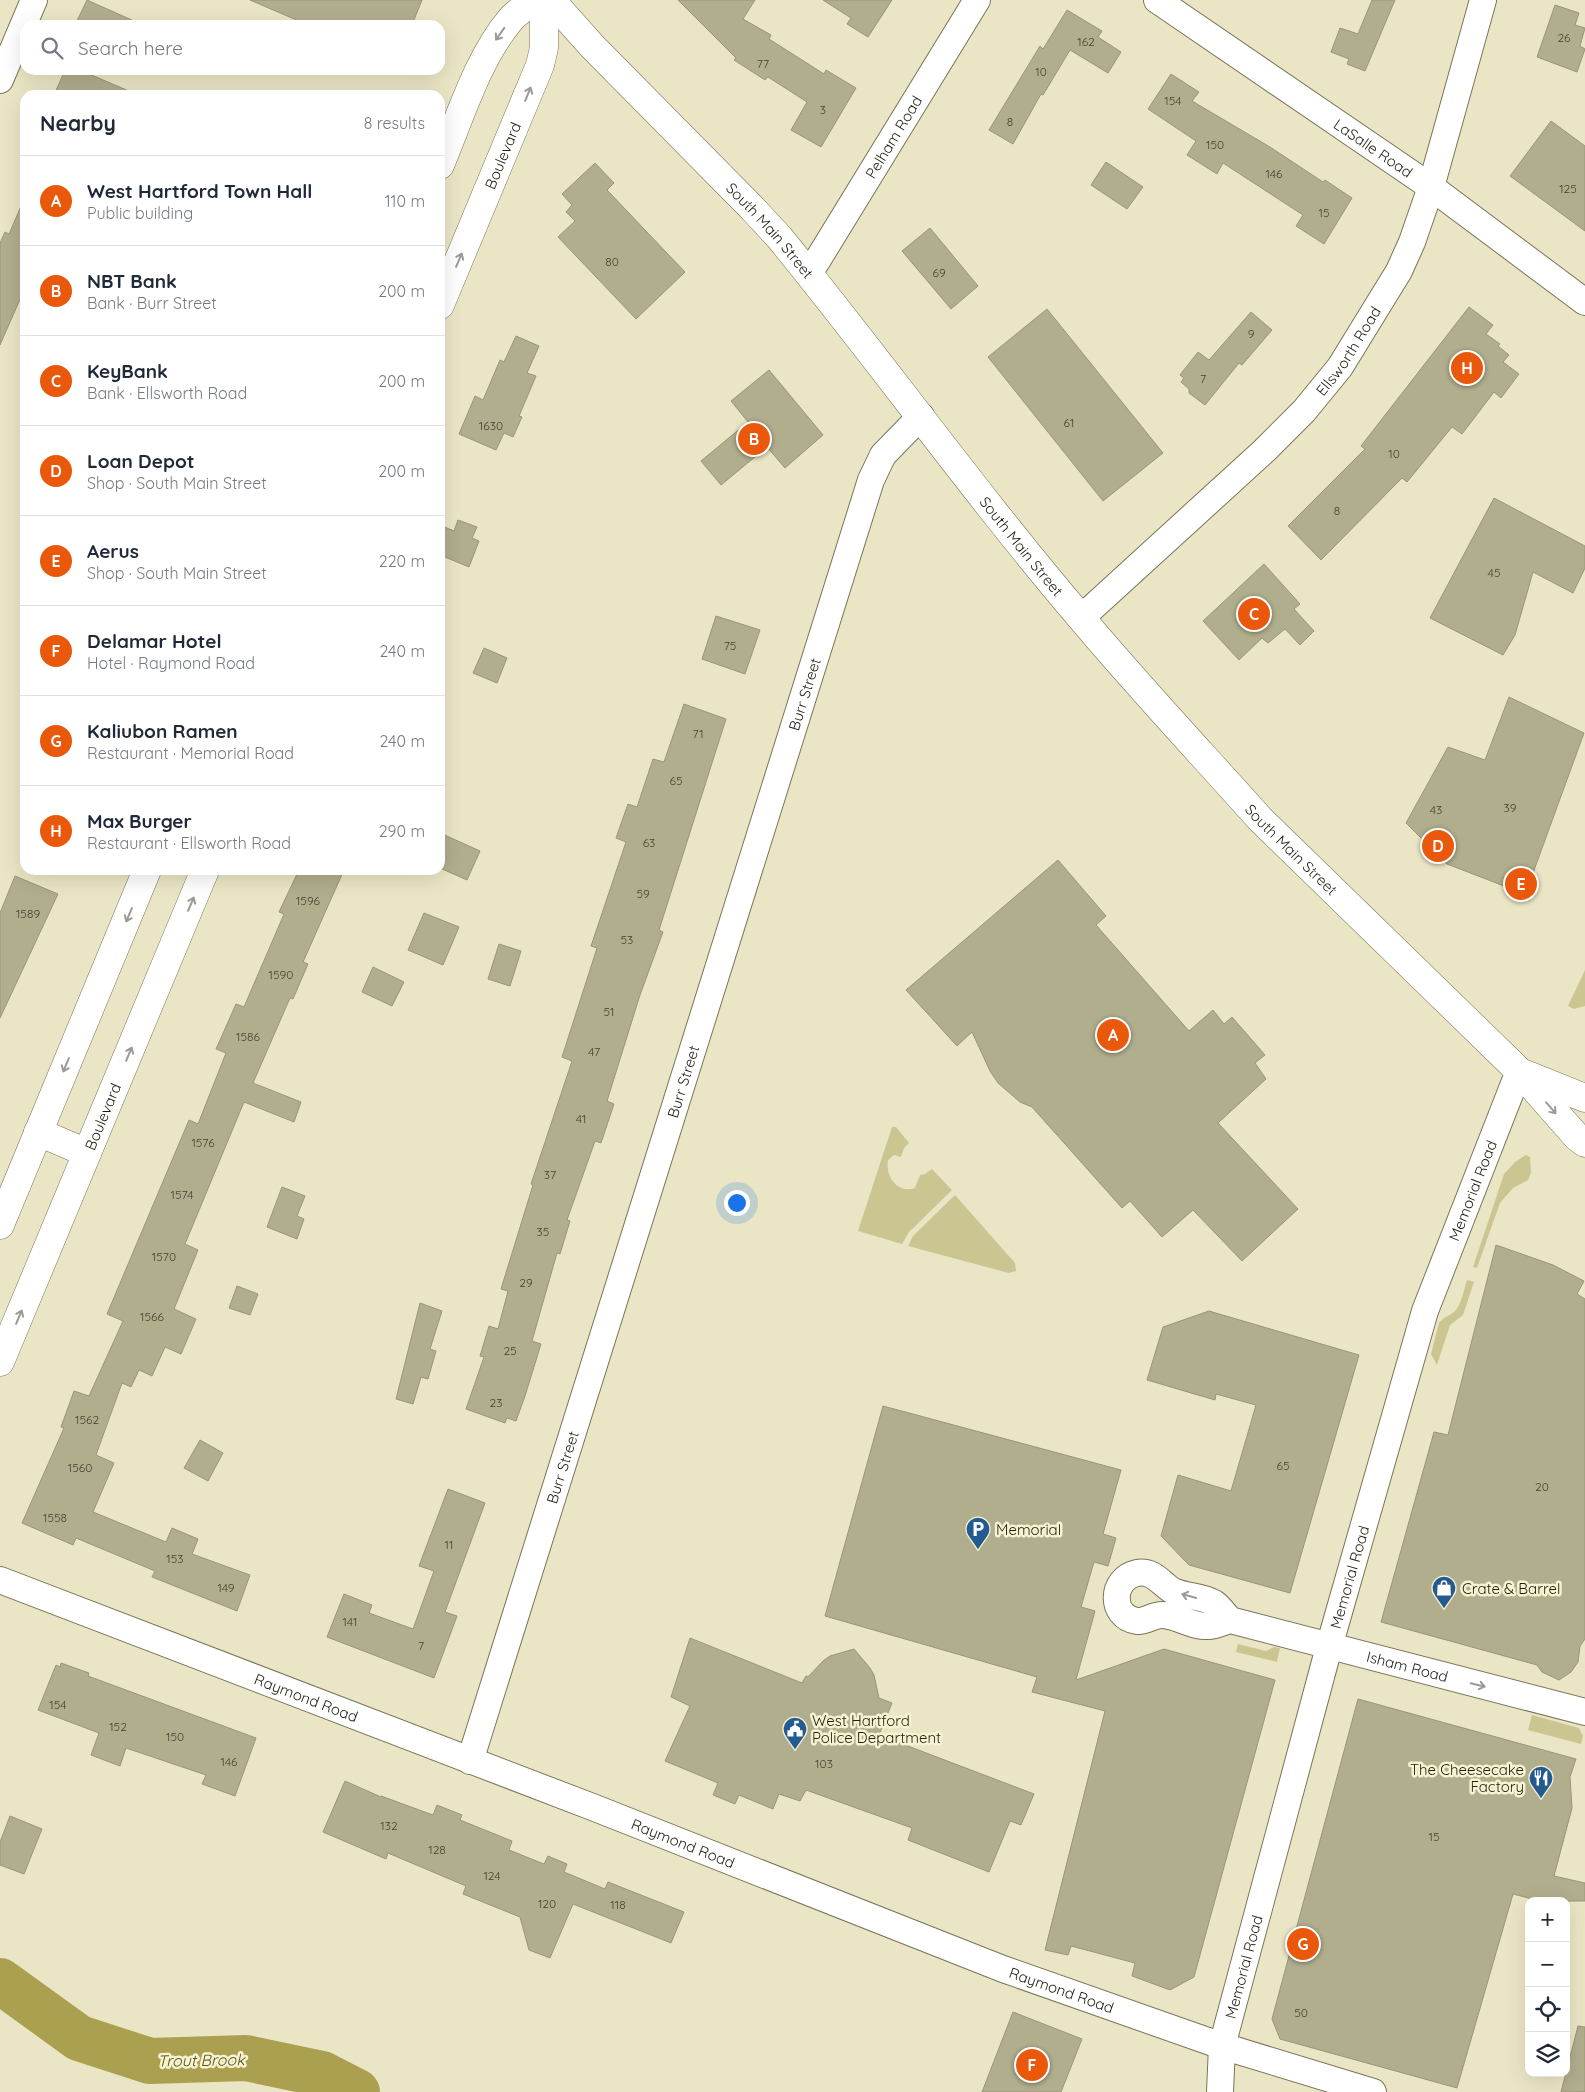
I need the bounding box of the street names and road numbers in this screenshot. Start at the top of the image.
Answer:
street label: Pelham Road [861,92,926,182]
street label: LaSalle Road [1330,114,1416,181]
street label: Boulevard [480,119,525,192]
street label: South Main Street [722,178,818,282]
street label: Ellsworth Road [1311,303,1385,399]
street label: South Main Street [976,493,1068,600]
street label: Burr Street [784,655,824,733]
street label: South Main Street [1241,800,1342,899]
street label: Burr Street [662,1043,703,1120]
street label: Boulevard [80,1080,125,1153]
street label: Memorial Road [1444,1137,1500,1244]
street label: Burr Street [542,1428,582,1506]
street label: Memorial Road [1325,1523,1373,1631]
street label: Isham Road [1365,1646,1450,1686]
street label: Raymond Road [252,1669,361,1726]
street label: Raymond Road [629,1814,738,1872]
street label: Memorial Road [1220,1913,1266,2021]
street label: Raymond Road [1007,1962,1117,2017]

